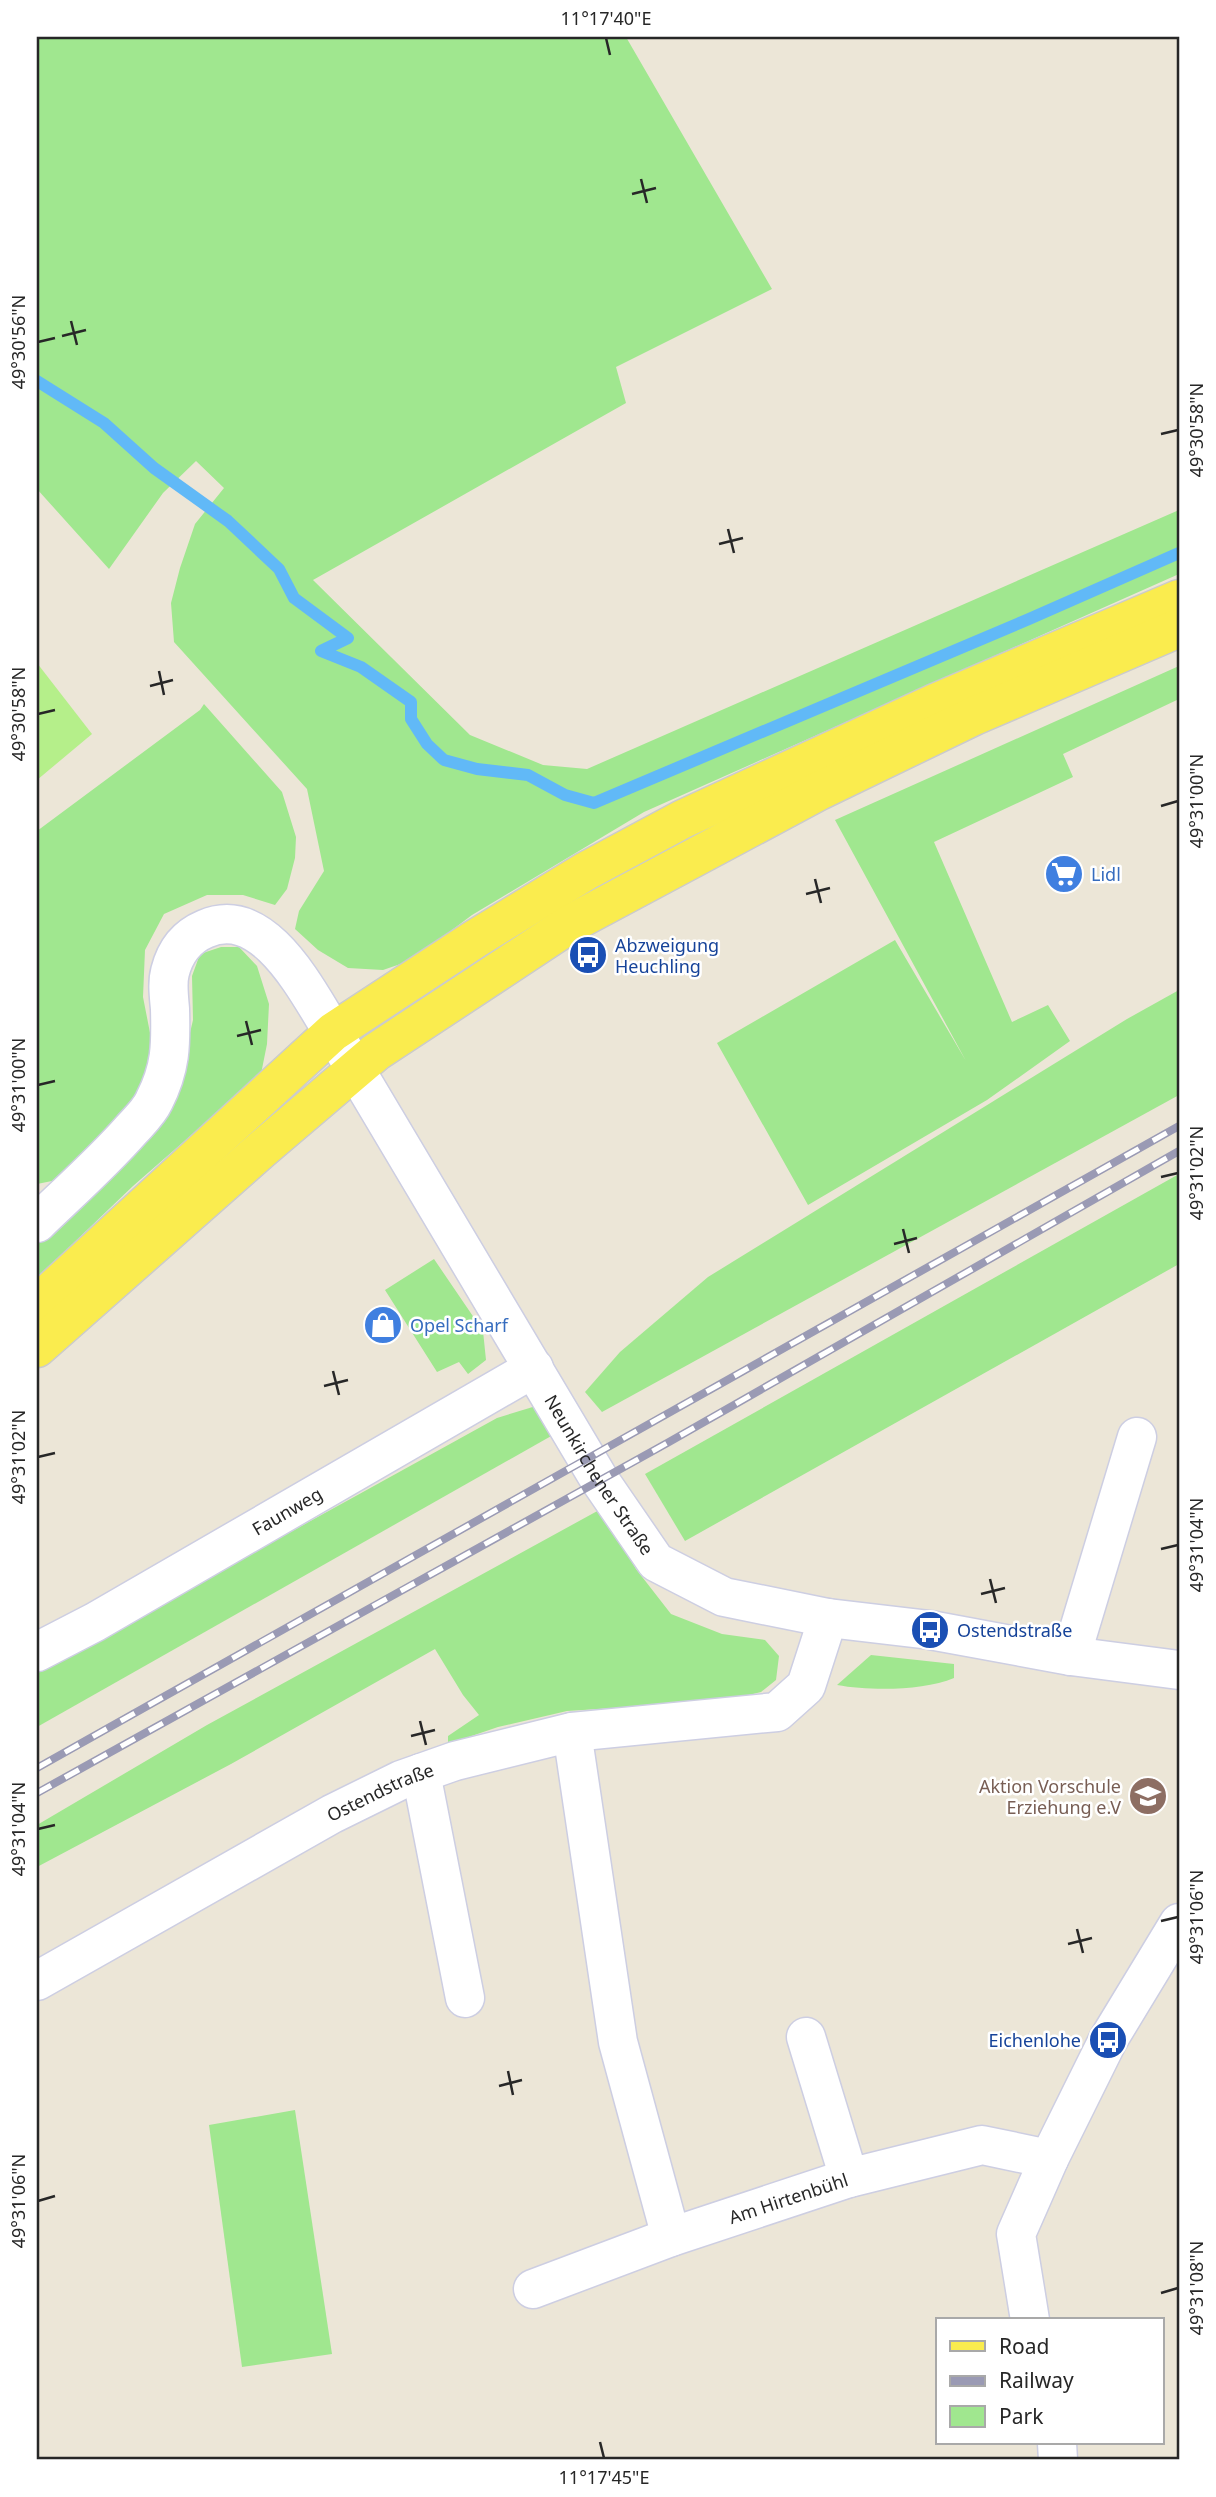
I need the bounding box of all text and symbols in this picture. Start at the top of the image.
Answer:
text: 11°17'40"E [561,6,651,30]
text: 49°30'56"N [6,295,30,389]
text: 49°30'58"N [1184,383,1208,477]
text: 49°30'58"N [6,667,30,761]
text: 49°31'00"N [1184,754,1208,848]
supermarket icon: Lidl [1043,853,1085,895]
place label: Lidl [1091,862,1121,886]
place label: Abzweigung Heuchling [615,933,719,978]
bus stop icon: Abzweigung Heuchling [567,934,609,976]
text: 49°31'00"N [6,1038,30,1132]
text: 49°31'02"N [1184,1126,1208,1220]
shop icon: Opel Scharf [362,1304,404,1346]
place label: Opel Scharf [410,1313,509,1337]
street label: Neunkirchener Straße [539,1390,660,1560]
text: 49°31'02"N [6,1410,30,1504]
street label: Faunweg [248,1481,326,1541]
text: 49°31'04"N [1184,1498,1208,1592]
bus stop icon: Ostendstraße [909,1609,951,1651]
place label: Ostendstraße [957,1618,1072,1642]
street label: Ostendstraße [323,1757,437,1827]
place label: Aktion Vorschule Erziehung e.V [979,1774,1121,1819]
school or university icon: Aktion Vorschule Erziehung e.V [1127,1775,1169,1817]
text: 49°31'04"N [6,1782,30,1876]
text: 49°31'06"N [1184,1870,1208,1964]
bus stop icon: Eichenlohe [1087,2019,1129,2061]
place label: Eichenlohe [988,2028,1081,2052]
text: 49°31'06"N [6,2154,30,2248]
street label: Am Hirtenbühl [726,2167,851,2229]
text: 49°31'08"N [1184,2241,1208,2335]
legend [936,2318,1164,2444]
text: Road [999,2332,1049,2360]
text: Railway [999,2366,1074,2394]
text: Park [999,2402,1044,2430]
text: 11°17'45"E [559,2465,649,2489]

